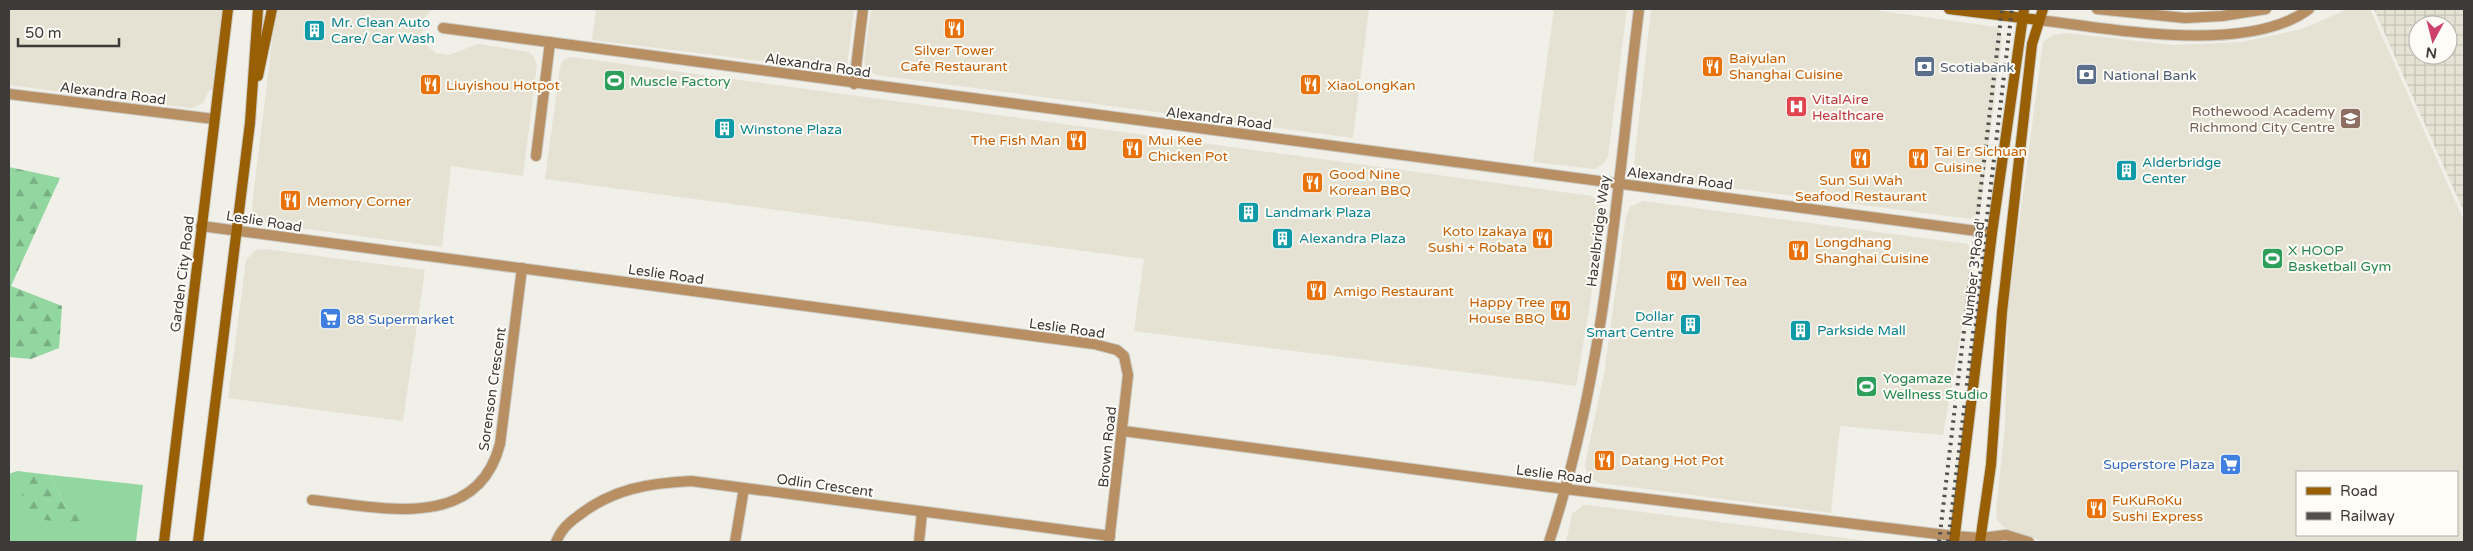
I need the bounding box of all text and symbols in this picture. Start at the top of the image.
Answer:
place label: Mr. Clean Auto Care/ Car Wash [331,14,435,47]
scale bar [18,15,119,47]
north arrow [2408,15,2458,65]
restaurant icon: Silver Tower Cafe Restaurant [942,16,966,40]
building icon: Mr. Clean Auto Care/ Car Wash [303,18,327,42]
text: 50 m [25,24,62,42]
place label: Silver Tower Cafe Restaurant [900,42,1008,75]
text: N [2425,43,2438,62]
street label: Alexandra Road [764,50,872,81]
place label: Baiyulan Shanghai Cuisine [1729,50,1843,83]
restaurant icon: Baiyulan Shanghai Cuisine [1701,54,1725,78]
bank icon: Scotiabank [1912,55,1936,79]
place label: Scotiabank [1940,59,2014,76]
bank icon: National Bank [2075,63,2099,87]
place label: National Bank [2103,67,2197,84]
sports icon: Muscle Factory [602,69,626,93]
restaurant icon: Liuyishou Hotpot [418,73,442,97]
place label: Muscle Factory [630,73,731,90]
restaurant icon: XiaoLongKan [1299,73,1323,97]
place label: Liuyishou Hotpot [446,77,560,94]
place label: XiaoLongKan [1327,77,1416,94]
street label: Alexandra Road [59,79,167,108]
place label: VitalAire Healthcare [1812,91,1884,124]
hospital icon: VitalAire Healthcare [1784,95,1808,119]
place label: Rothewood Academy Richmond City Centre [2189,103,2335,136]
street label: Alexandra Road [1165,104,1273,133]
school or university icon: Rothewood Academy Richmond City Centre [2339,107,2363,131]
building icon: Winstone Plaza [712,117,736,141]
place label: Winstone Plaza [740,121,842,138]
restaurant icon: The Fish Man [1064,128,1088,152]
place label: The Fish Man [971,132,1060,149]
place label: Mui Kee Chicken Pot [1148,132,1228,165]
restaurant icon: Mui Kee Chicken Pot [1120,136,1144,160]
place label: Tai Er Sichuan Cuisine [1934,143,2027,176]
restaurant icon: Sun Sui Wah Seafood Restaurant [1849,146,1873,170]
restaurant icon: Tai Er Sichuan Cuisine [1906,147,1930,171]
place label: Alderbridge Center [2142,154,2221,187]
building icon: Alderbridge Center [2114,158,2138,182]
street label: Alexandra Road [1626,164,1734,193]
place label: Good Nine Korean BBQ [1329,166,1411,199]
restaurant icon: Good Nine Korean BBQ [1301,170,1325,194]
place label: Sun Sui Wah Seafood Restaurant [1795,172,1928,205]
street label: Hazelbridge Way [1583,174,1614,288]
restaurant icon: Memory Corner [279,189,303,213]
place label: Memory Corner [307,193,412,210]
building icon: Landmark Plaza [1237,200,1261,224]
place label: Landmark Plaza [1265,204,1371,221]
street label: Leslie Road [225,207,303,236]
street label: Garden City Road [167,215,198,333]
street label: Number 3 Road [1959,221,1988,328]
place label: Koto Izakaya Sushi + Robata [1428,223,1527,256]
building icon: Alexandra Plaza [1271,226,1295,250]
restaurant icon: Koto Izakaya Sushi + Robata [1531,227,1555,251]
place label: Alexandra Plaza [1299,230,1406,247]
place label: Longdhang Shanghai Cuisine [1815,234,1929,267]
restaurant icon: Longdhang Shanghai Cuisine [1787,238,1811,262]
place label: X HOOP Basketball Gym [2288,242,2391,275]
sports icon: X HOOP Basketball Gym [2260,246,2284,270]
street label: Leslie Road [627,261,705,288]
restaurant icon: Well Tea [1664,269,1688,293]
place label: Well Tea [1692,273,1747,290]
restaurant icon: Amigo Restaurant [1305,279,1329,303]
place label: Amigo Restaurant [1333,283,1455,300]
place label: Happy Tree House BBQ [1469,294,1545,327]
restaurant icon: Happy Tree House BBQ [1549,298,1573,322]
supermarket icon: 88 Supermarket [319,307,343,331]
place label: Dollar Smart Centre [1586,308,1675,341]
place label: 88 Supermarket [347,311,455,328]
building icon: Dollar Smart Centre [1678,312,1702,336]
street label: Leslie Road [1028,315,1106,342]
building icon: Parkside Mall [1789,318,1813,342]
place label: Parkside Mall [1817,322,1906,339]
street label: Sorenson Crescent [475,326,510,452]
place label: Yogamaze Wellness Studio [1883,370,1988,403]
sports icon: Yogamaze Wellness Studio [1855,374,1879,398]
street label: Brown Road [1095,406,1120,489]
restaurant icon: Datang Hot Pot [1593,448,1617,472]
place label: Datang Hot Pot [1621,452,1725,469]
supermarket icon: Superstore Plaza [2219,452,2243,476]
place label: Superstore Plaza [2103,456,2215,473]
street label: Leslie Road [1515,461,1593,488]
street label: Odlin Crescent [775,470,875,501]
legend [2296,471,2458,536]
text: Road [2340,482,2378,500]
place label: FuKuRoKu Sushi Express [2112,492,2204,525]
restaurant icon: FuKuRoKu Sushi Express [2084,496,2108,520]
text: Railway [2340,507,2395,525]

